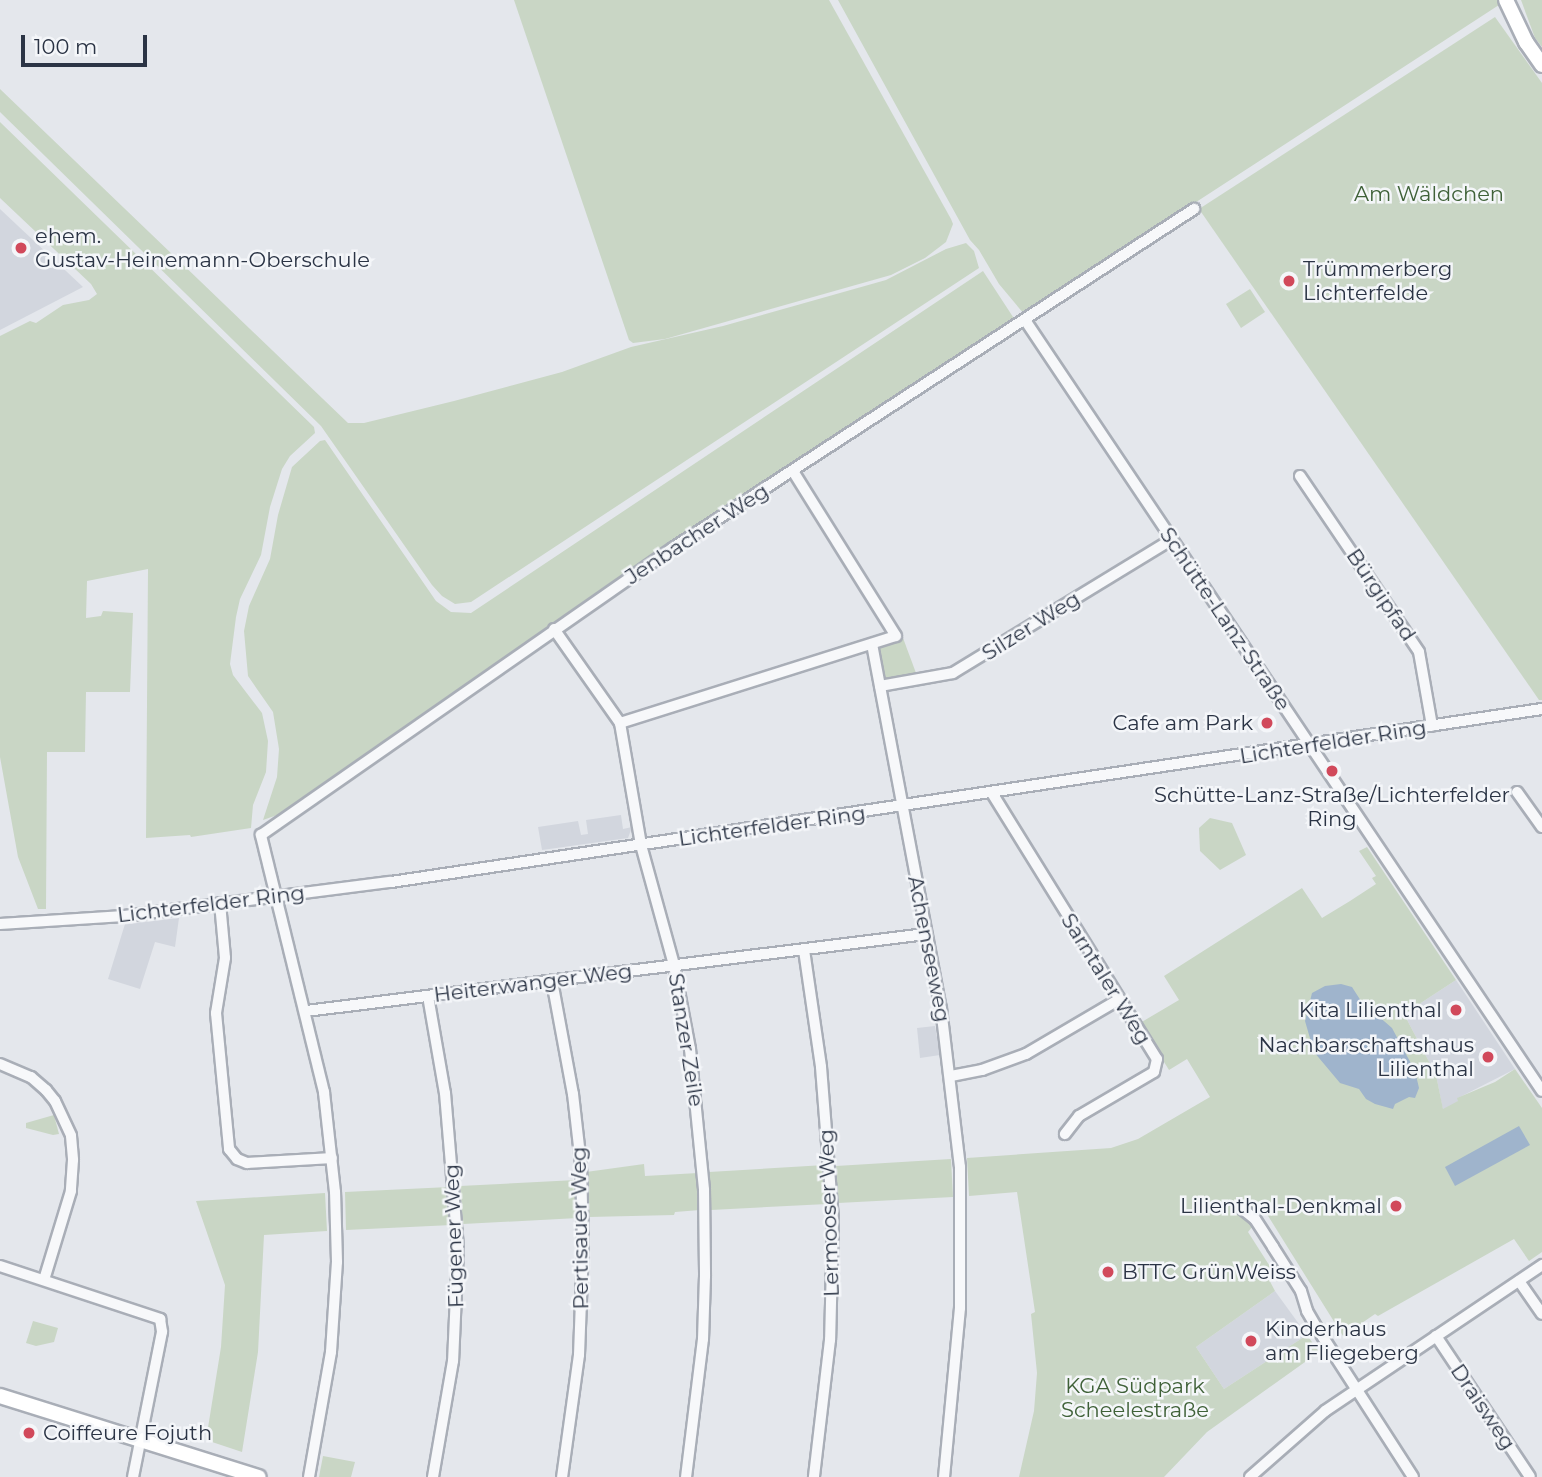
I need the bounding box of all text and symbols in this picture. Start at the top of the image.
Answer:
scale bar [24,21,150,65]
text: 100 m [34,34,97,59]
park label: Am Wäldchen [1354,181,1504,207]
place label: ehem. Gustav-Heinemann-Oberschule [35,223,370,273]
marker: ehem. Gustav-Heinemann-Oberschule [13,240,29,256]
place label: Trümmerberg Lichterfelde [1303,256,1452,306]
marker: Trümmerberg Lichterfelde [1281,273,1297,289]
street label: Jenbacher Weg [621,478,773,590]
street label: Schütte-Lanz-Straße [1154,523,1296,715]
street label: Bürgipfad [1341,544,1421,646]
street label: Silzer Weg [977,586,1085,666]
place label: Cafe am Park [1113,710,1253,736]
street label: Lichterfelder Ring [1238,715,1428,769]
marker: Cafe am Park [1259,715,1275,731]
marker: Schütte-Lanz-Straße/Lichterfelder Ring [1324,763,1340,779]
place label: Schütte-Lanz-Straße/Lichterfelder Ring [1154,782,1510,832]
street label: Lichterfelder Ring [677,800,867,852]
street label: Achenseeweg [902,874,956,1024]
street label: Lichterfelder Ring [116,880,306,928]
street label: Sarntaler Weg [1056,909,1156,1049]
street label: Heiterwanger Weg [432,958,634,1008]
street label: Stanzer Zeile [663,971,709,1109]
place label: Kita Lilienthal [1299,997,1442,1023]
marker: Kita Lilienthal [1448,1002,1464,1018]
place label: Nachbarschaftshaus Lilienthal [1258,1032,1474,1082]
marker: Nachbarschaftshaus Lilienthal [1480,1049,1496,1065]
street label: Lermooser Weg [813,1129,845,1297]
street label: Pertisauer Weg [566,1146,594,1310]
street label: Fügener Weg [439,1164,469,1308]
place label: Lilienthal-Denkmal [1180,1193,1382,1219]
marker: Lilienthal-Denkmal [1388,1198,1404,1214]
place label: BTTC GrünWeiss [1122,1259,1296,1285]
marker: BTTC GrünWeiss [1100,1264,1116,1280]
place label: Kinderhaus am Fliegeberg [1265,1316,1419,1366]
marker: Kinderhaus am Fliegeberg [1243,1333,1259,1349]
street label: Draisweg [1445,1359,1521,1455]
park label: KGA Südpark Scheelestraße [1061,1373,1209,1423]
place label: Coiffeure Fojuth [43,1420,212,1446]
marker: Coiffeure Fojuth [21,1425,37,1441]

